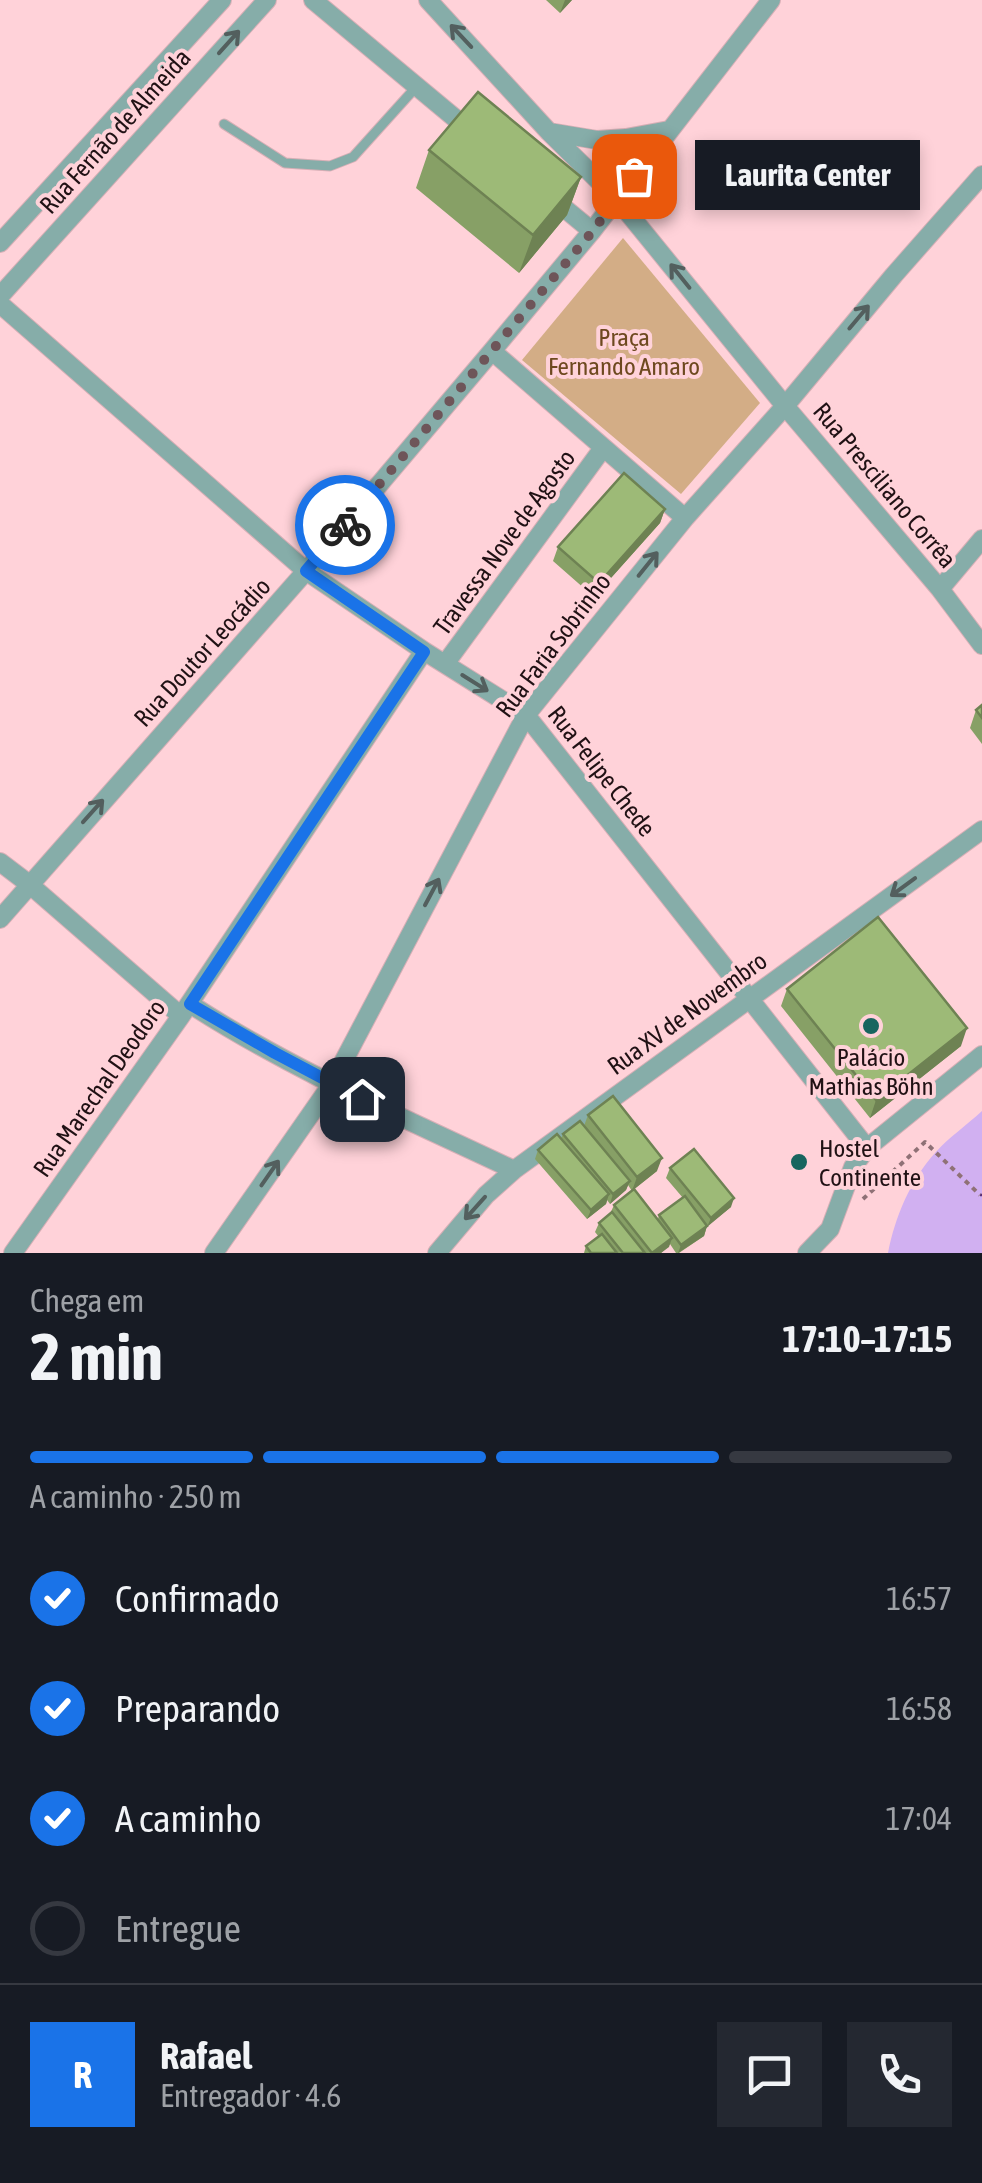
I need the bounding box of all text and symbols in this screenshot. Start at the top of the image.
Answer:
one-way arrow [450,24,473,49]
one-way arrow [218,30,241,55]
street label: Rua Fernão de Almeida [34,43,196,219]
pin [592,134,677,219]
callout: Laurita Center [694,141,919,211]
icon: bag [607,149,662,204]
text: Laurita Center [725,156,890,193]
one-way arrow [669,263,691,290]
one-way arrow [848,304,870,330]
park label: Praça Fernando Amaro [548,323,700,380]
street label: Rua Presciliano Corrêa [808,397,962,573]
street label: Travessa Nove de Agosto [428,444,580,640]
courier [295,475,395,575]
icon: bike [318,498,373,553]
one-way arrow [637,551,659,577]
street label: Rua Faria Sobrinho [490,568,616,722]
street label: Rua Doutor Leocádio [128,572,276,732]
one-way arrow [460,672,489,693]
street label: Rua Felipe Chede [543,700,661,842]
one-way arrow [82,799,105,824]
one-way arrow [890,877,917,898]
one-way arrow [423,878,442,908]
street label: Rua XV de Novembro [602,946,772,1080]
street label: Rua Marechal Deodoro [27,994,171,1182]
marker: Palácio Mathias Böhn [860,1015,882,1037]
place label: Palácio Mathias Böhn [808,1043,934,1100]
pin [320,1057,405,1142]
icon: home [335,1072,390,1127]
place label: Hostel Continente [819,1134,921,1191]
marker: Hostel Continente [788,1151,810,1173]
one-way arrow [259,1160,280,1187]
one-way arrow [464,1195,487,1220]
text: Chega em [30,1282,144,1319]
text: 17:10–17:15 [782,1317,952,1360]
text: 2 min [30,1319,163,1394]
text: A caminho · 250 m [30,1478,241,1515]
icon: check [30,1571,85,1626]
text: Confirmado [115,1577,280,1620]
text: 16:57 [886,1580,952,1617]
icon: check [30,1681,85,1736]
text: Preparando [115,1687,280,1730]
text: 16:58 [886,1690,952,1727]
icon: check [30,1791,85,1846]
text: A caminho [115,1797,261,1840]
text: 17:04 [886,1800,952,1837]
text: Entregue [115,1907,241,1950]
button: chat [717,2022,822,2127]
button: phone [847,2022,952,2127]
text: Rafael [160,2034,252,2077]
text: R [73,2053,92,2096]
text: Entregador · 4.6 [160,2077,341,2114]

